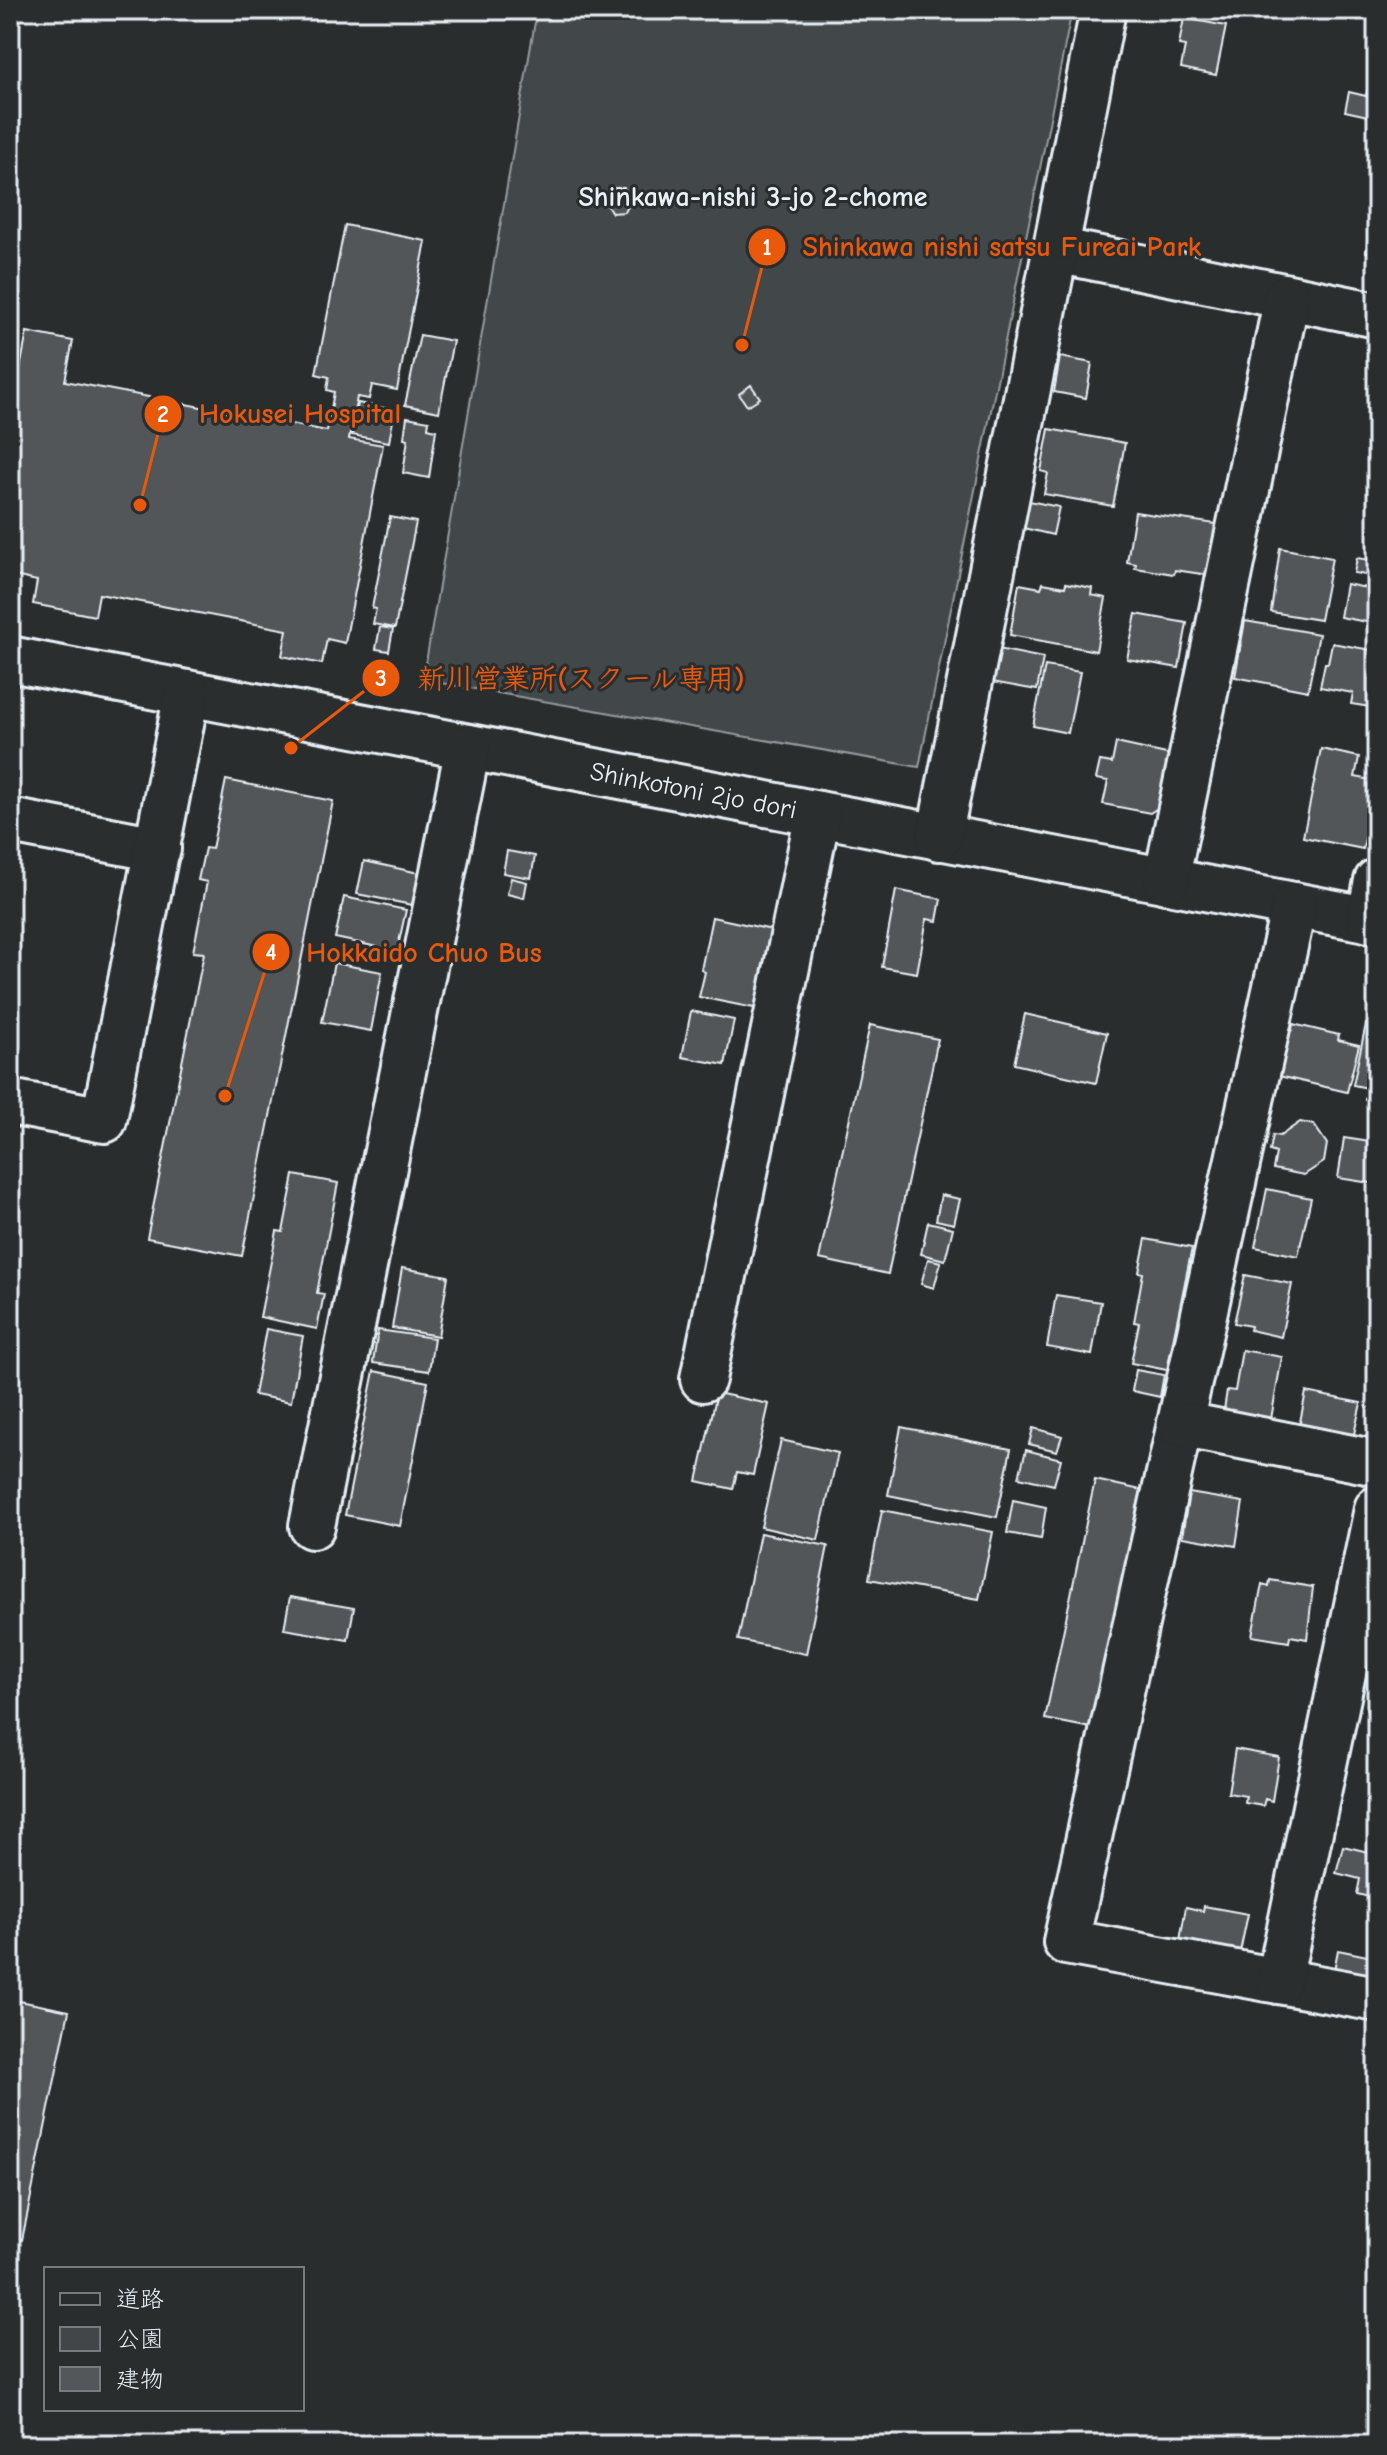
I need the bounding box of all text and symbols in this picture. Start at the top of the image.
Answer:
district label: Shinkawa-nishi 3-jo 2-chome [579,181,928,213]
callout: Shinkawa nishi satsu Fureai Park [747,221,1218,273]
text: Shinkawa nishi satsu Fureai Park [803,231,1202,263]
text: 1 [762,233,772,261]
callout: Hokusei Hospital [143,388,417,440]
text: Hokusei Hospital [199,398,401,430]
text: 2 [157,400,169,428]
callout: 新川営業所(スクール専用) [361,652,761,704]
text: 新川営業所(スクール専用) [418,663,744,695]
text: 3 [375,664,387,692]
street label: Shinkotoni 2jo dori [588,757,799,825]
callout: Hokkaido Chuo Bus [251,926,558,978]
text: Hokkaido Chuo Bus [306,937,542,969]
text: 4 [265,938,277,966]
legend [44,2267,304,2411]
text: 道路 [116,2285,164,2313]
text: 公園 [116,2325,164,2353]
text: 建物 [116,2365,164,2393]

